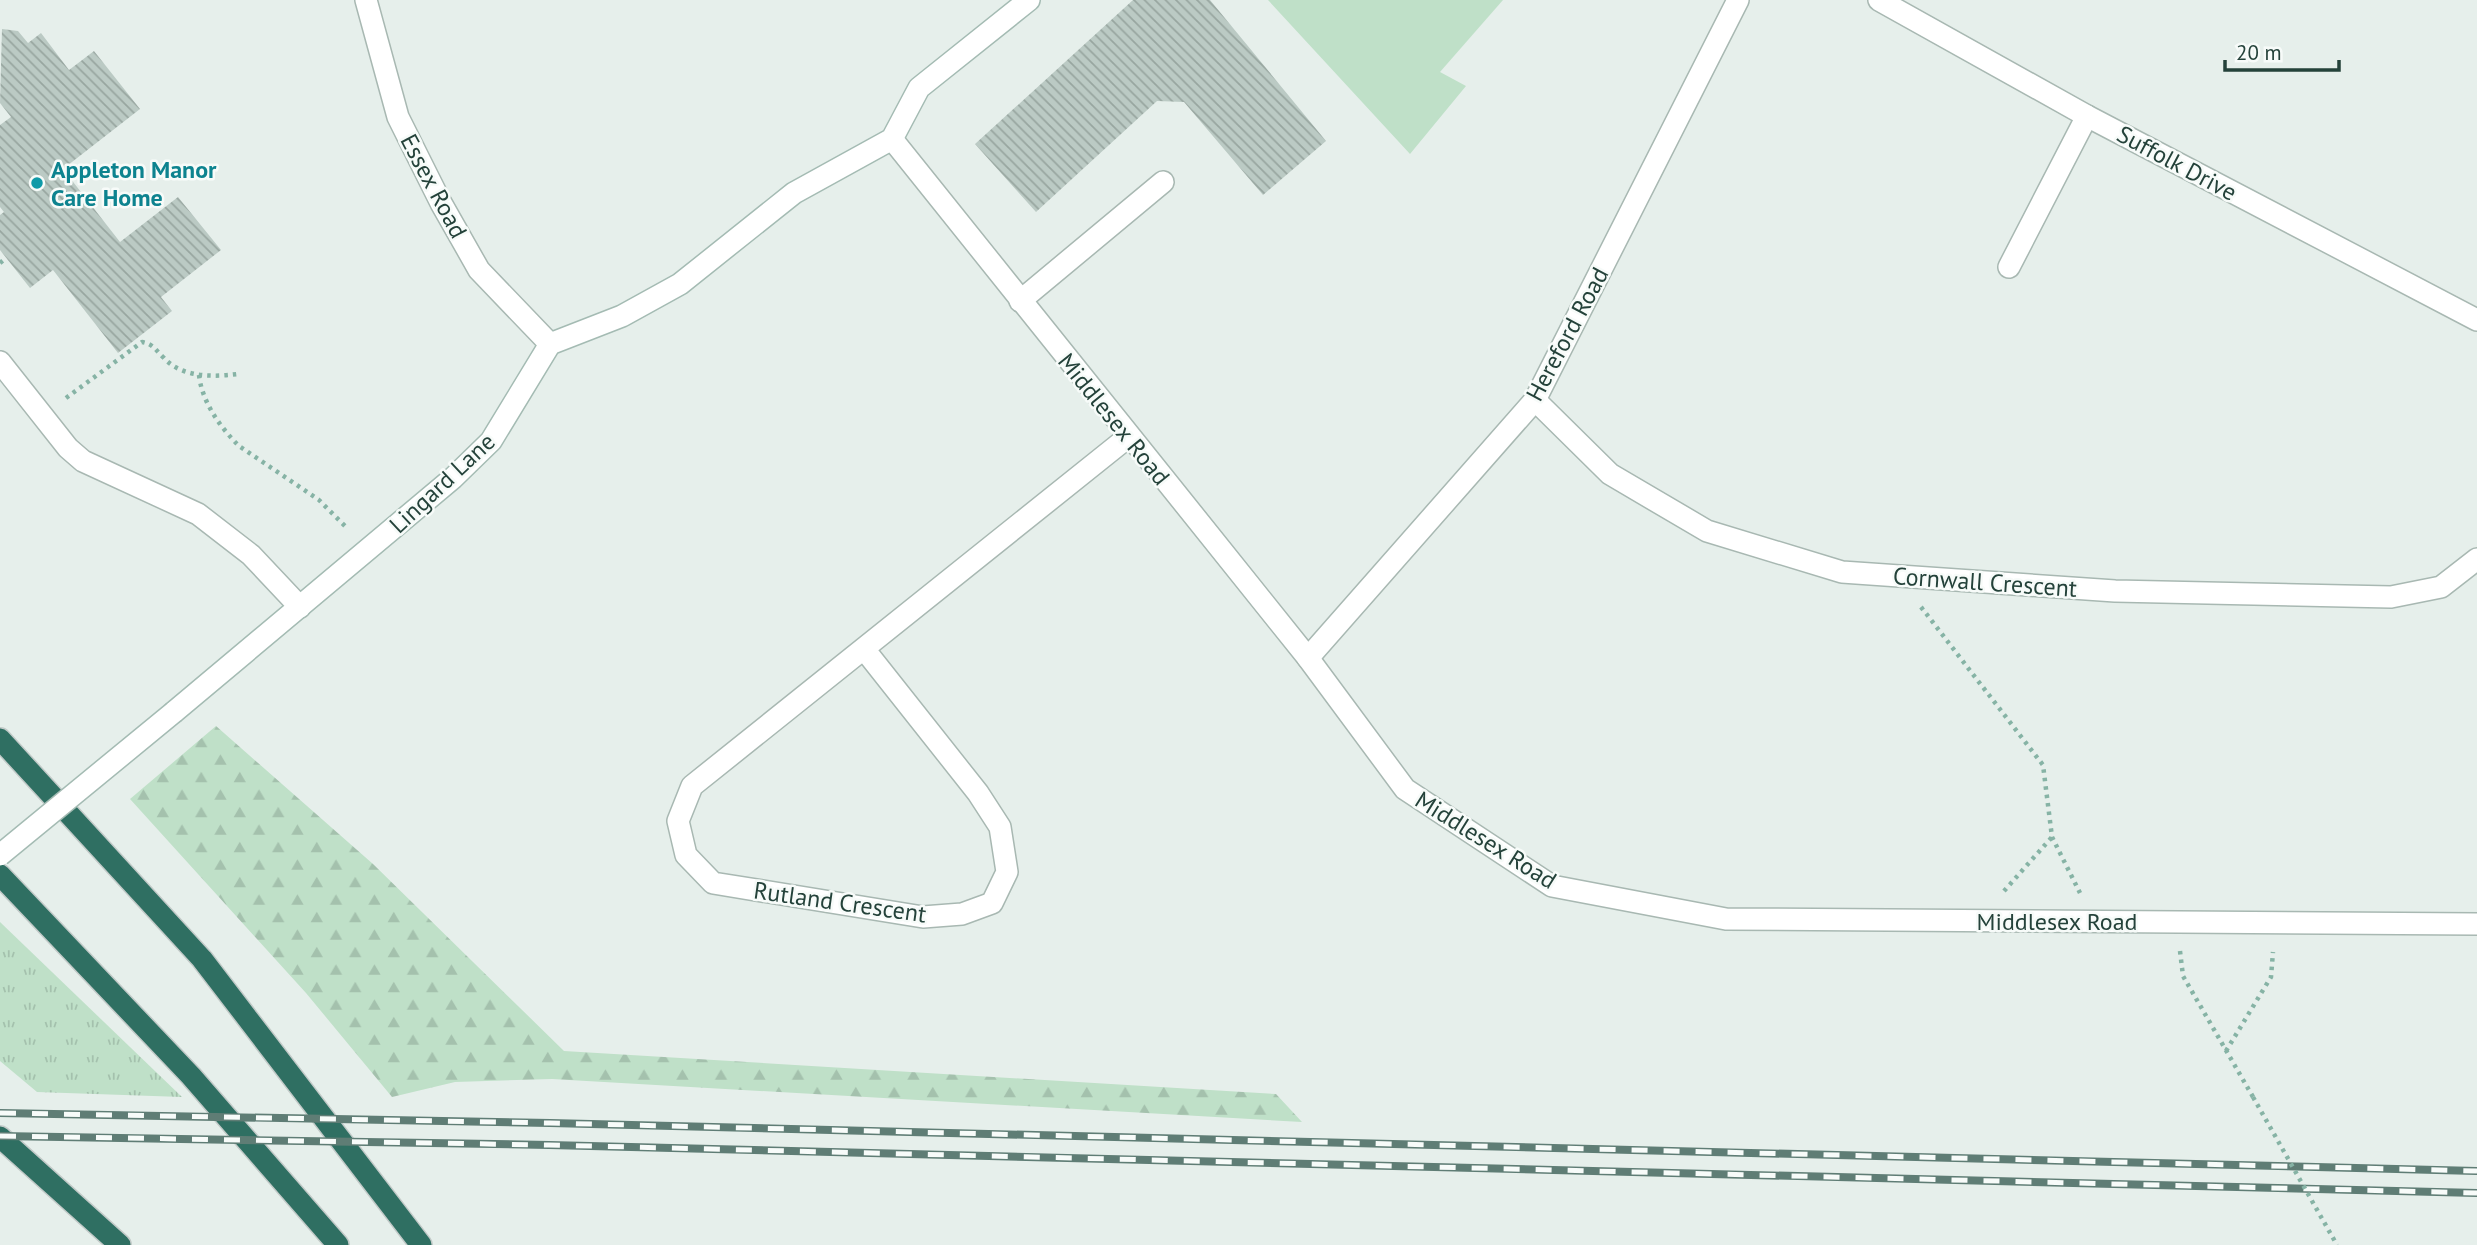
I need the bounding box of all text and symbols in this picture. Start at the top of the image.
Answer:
scale bar [2225,28,2339,72]
text: 20 m [2236,39,2282,66]
street label: Suffolk Drive [2112,118,2242,208]
street label: Essex Road [394,129,474,243]
place label: Appleton Manor Care Home [51,154,217,213]
marker: Appleton Manor Care Home [29,175,45,191]
street label: Hereford Road [1519,262,1615,406]
street label: Middlesex Road [1051,347,1177,491]
street label: Lingard Lane [383,426,501,540]
street label: Cornwall Crescent [1892,560,2078,604]
street label: Middlesex Road [1409,784,1563,896]
street label: Rutland Crescent [752,875,928,929]
street label: Middlesex Road [1976,906,2138,937]

